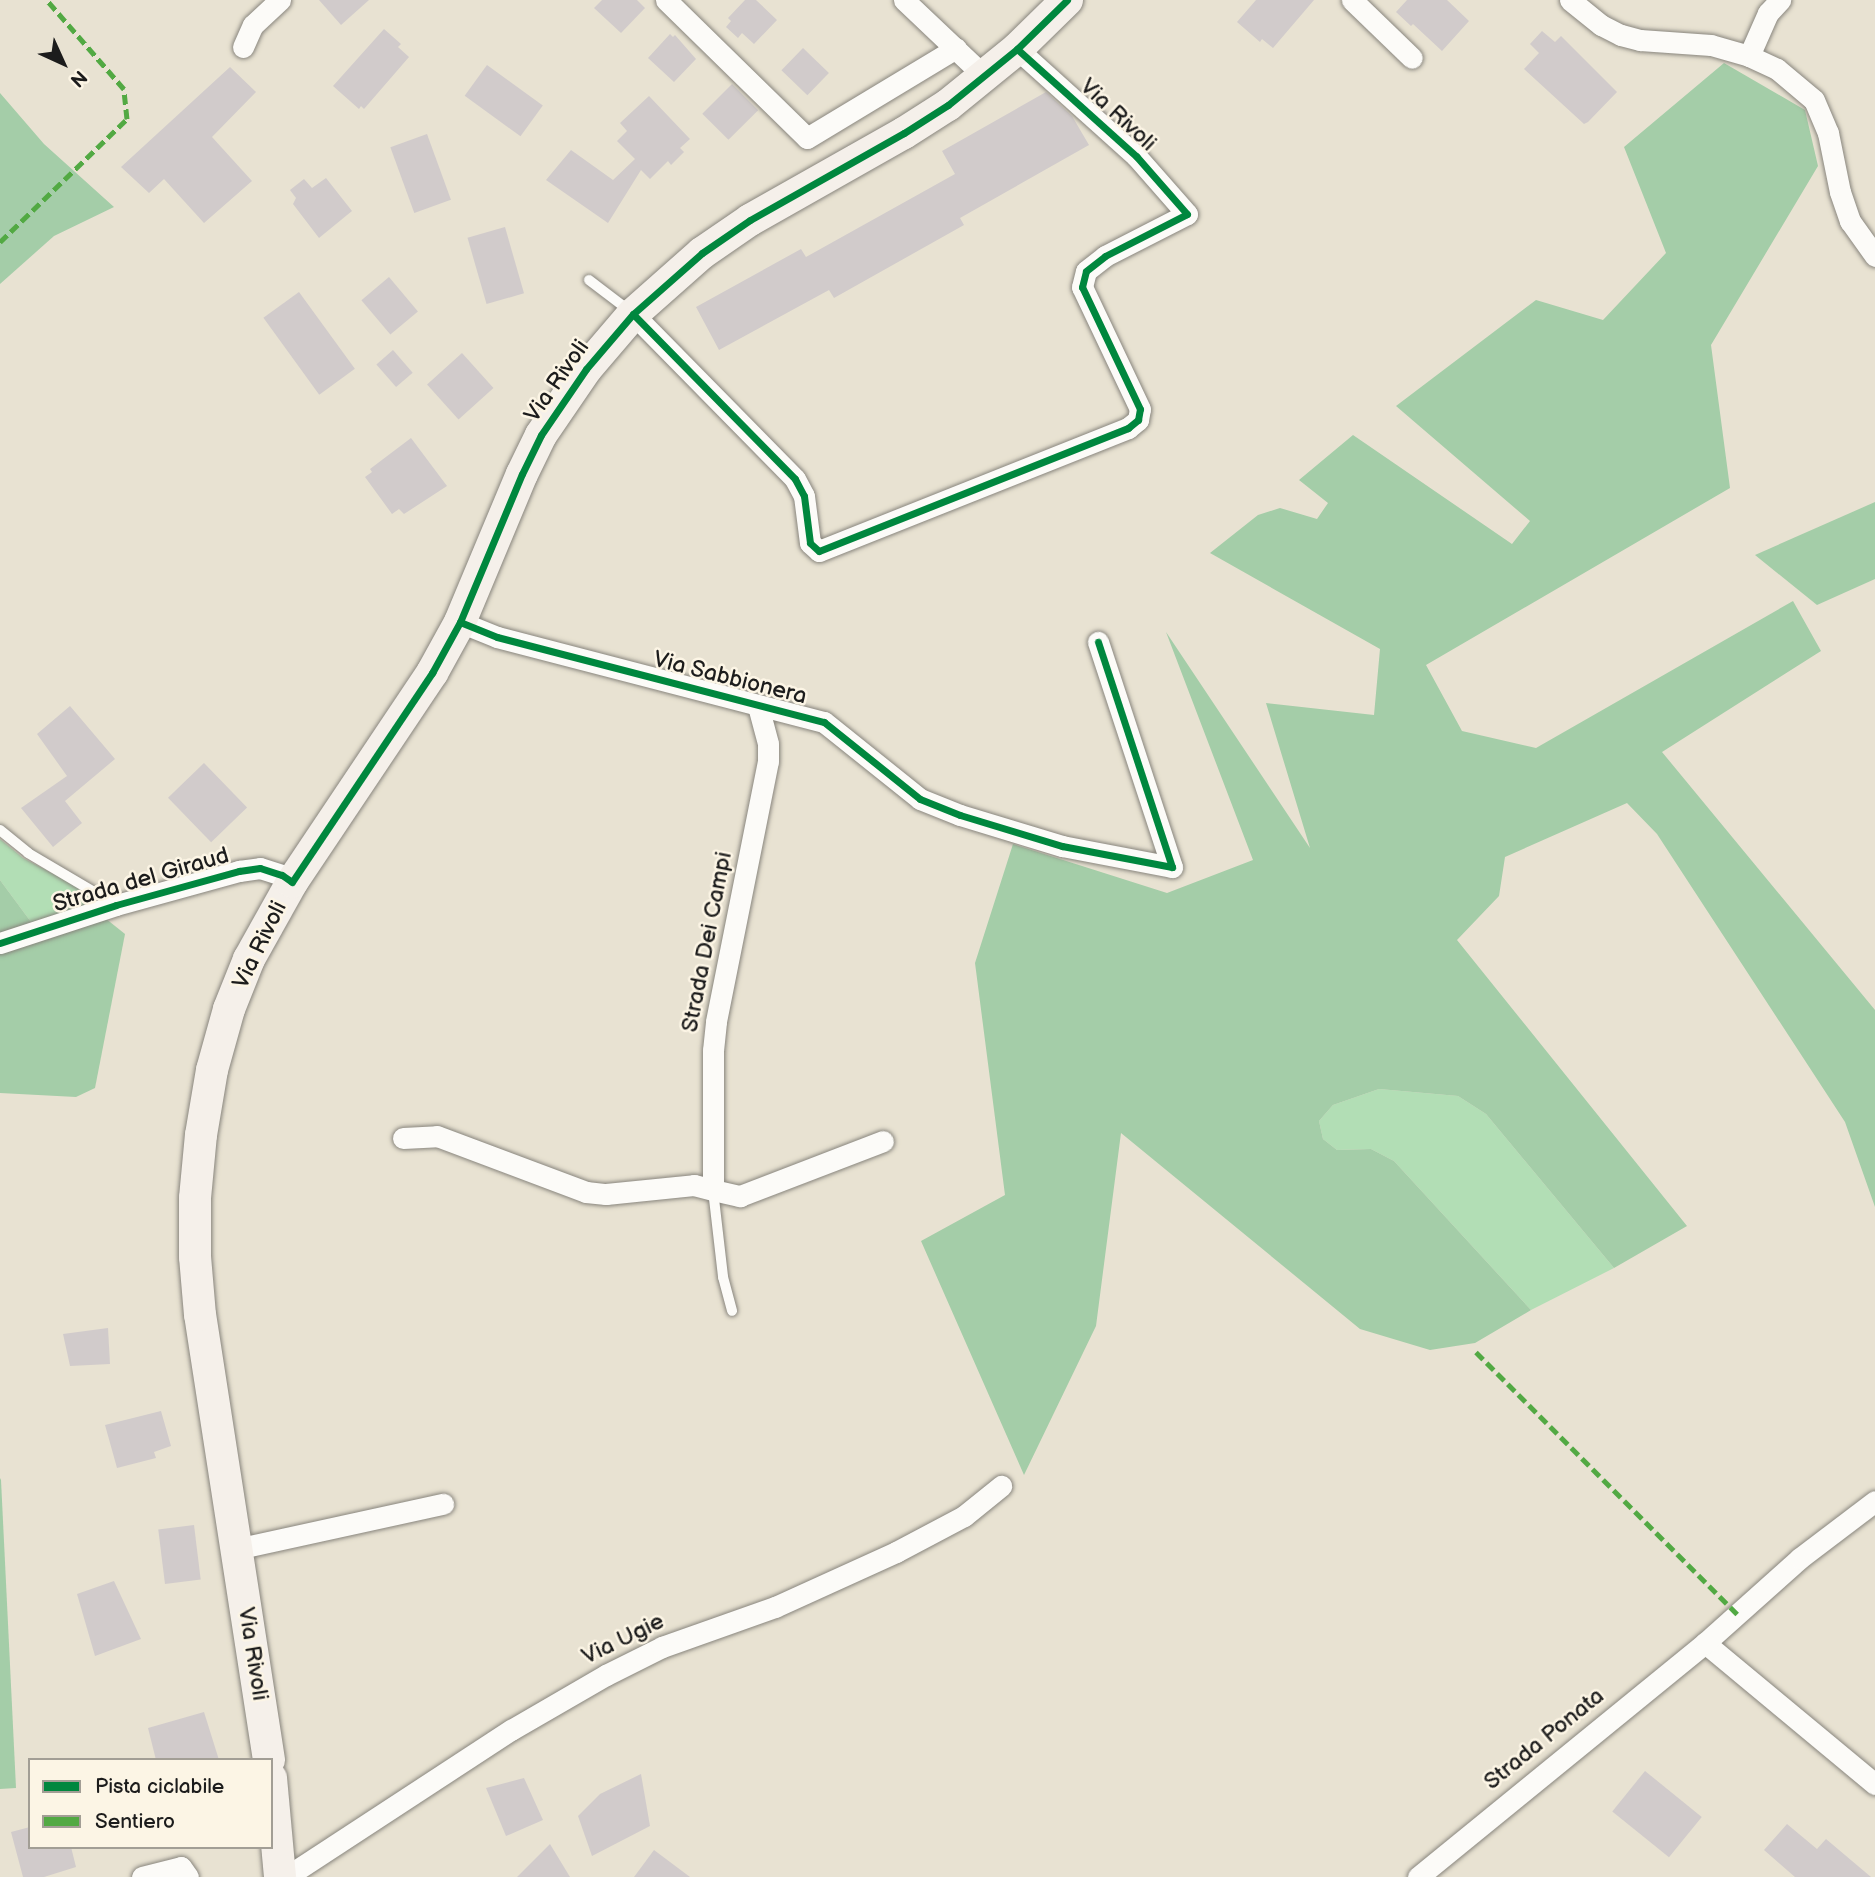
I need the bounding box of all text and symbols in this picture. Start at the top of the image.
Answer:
north arrow [28,28,98,98]
text: N [65,65,91,91]
street label: Via Rivoli [1074,73,1162,157]
street label: Via Rivoli [519,335,595,427]
street label: Via Sabbionera [650,646,810,710]
street label: Strada del Giraud [50,842,232,918]
street label: Strada Dei Campi [676,850,738,1034]
street label: Via Rivoli [227,897,293,993]
street label: Via Rivoli [232,1605,274,1703]
street label: Via Ugie [577,1607,669,1671]
street label: Strada Ponata [1478,1682,1610,1796]
legend [28,1758,273,1849]
text: Pista ciclabile [95,1774,224,1799]
text: Sentiero [95,1809,175,1834]

